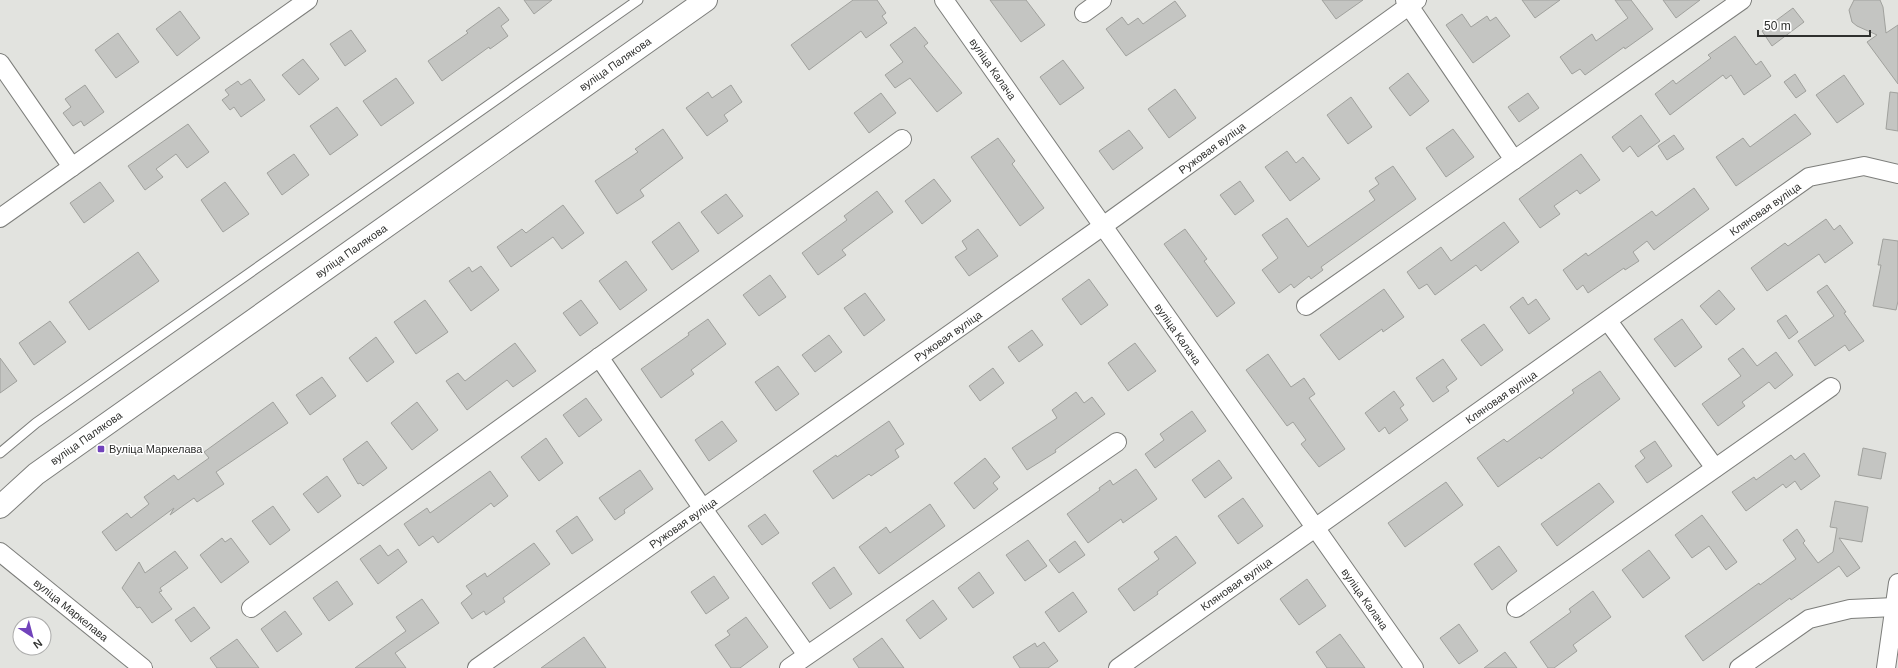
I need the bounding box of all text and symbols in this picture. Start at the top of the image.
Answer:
scale bar [1758,12,1870,38]
text: 50 m [1764,19,1791,33]
street label: вуліца Палякова [577,34,654,93]
street label: вуліца Калача [967,36,1019,103]
street label: Ружовая вуліца [1176,119,1248,176]
street label: Кляновая вуліца [1727,179,1804,238]
street label: вуліца Палякова [313,221,390,280]
street label: вуліца Калача [1152,301,1204,368]
street label: Ружовая вуліца [912,308,985,364]
street label: Кляновая вуліца [1463,367,1540,426]
street label: вуліца Палякова [48,408,125,467]
place label: Вуліца Маркелава [109,443,203,455]
marker: Вуліца Маркелава [96,444,106,454]
street label: Ружовая вуліца [647,495,720,551]
street label: Кляновая вуліца [1198,554,1275,613]
street label: вуліца Калача [1339,566,1391,633]
street label: вуліца Маркелава [32,576,111,644]
north arrow [12,616,52,656]
text: N [31,637,45,651]

